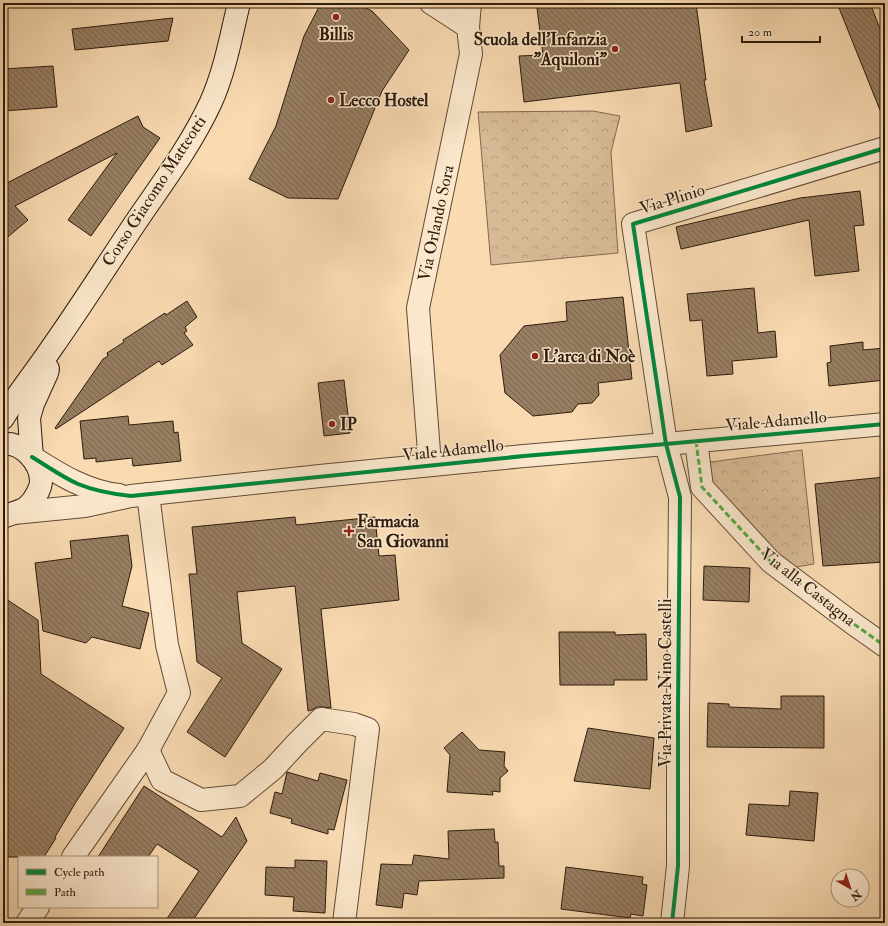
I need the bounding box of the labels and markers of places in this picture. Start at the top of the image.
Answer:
marker: Billis [331,12,341,22]
place label: Billis [319,24,353,45]
place label: Scuola dell’Infanzia "Aquiloni" [474,29,608,71]
marker: Scuola dell’Infanzia "Aquiloni" [610,44,620,54]
place label: Lecco Hostel [339,90,429,111]
marker: Lecco Hostel [326,95,336,105]
place label: L'arca di Noè [543,346,636,367]
marker: L'arca di Noè [530,351,540,361]
place label: IP [340,414,357,435]
marker: IP [327,419,337,429]
place label: Farmacia San Giovanni [357,511,449,552]
marker: Farmacia San Giovanni [344,526,354,536]

